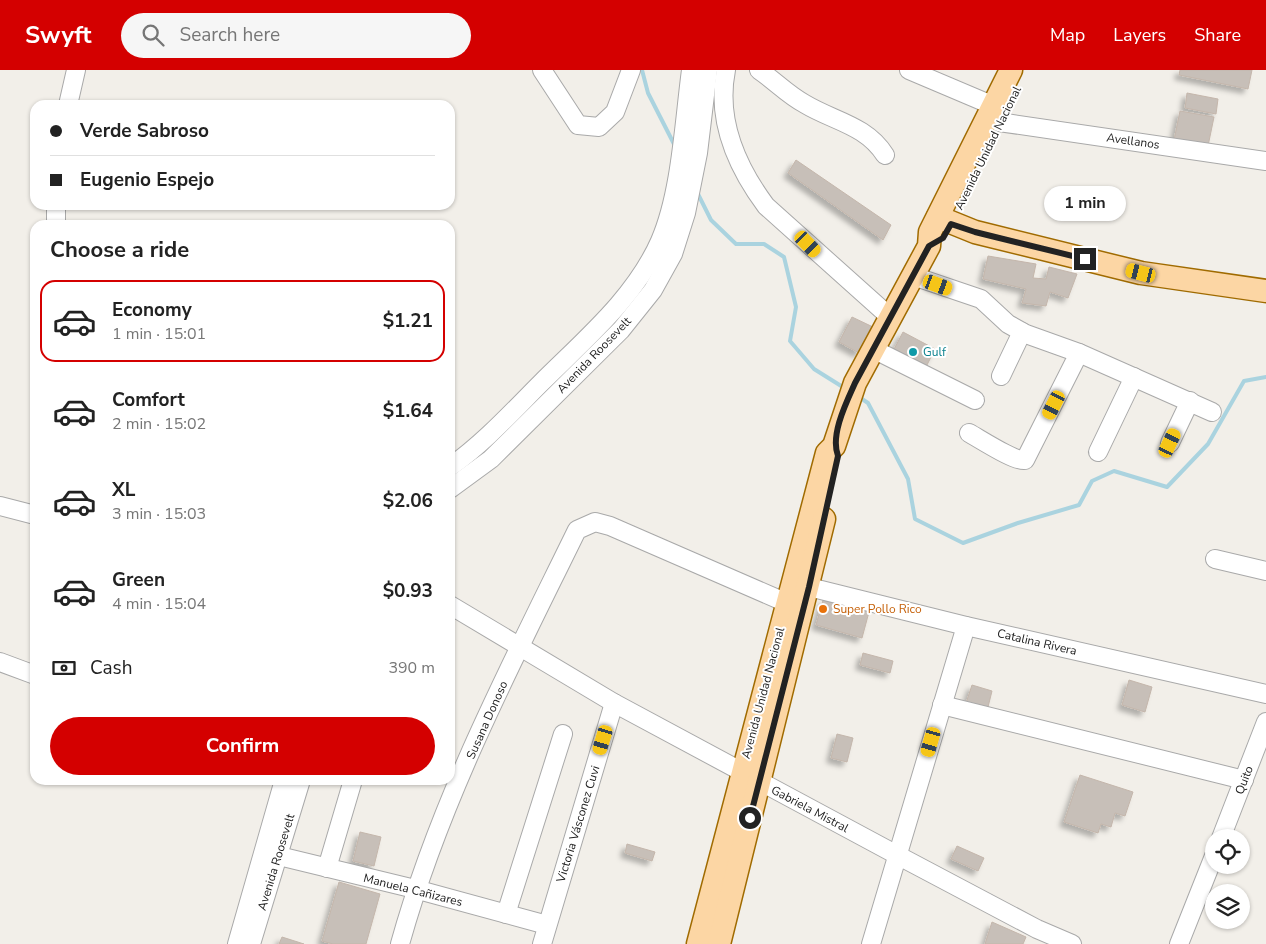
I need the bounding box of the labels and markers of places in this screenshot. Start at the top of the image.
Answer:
place label: Gulf [923,344,947,360]
marker: Gulf [907,346,919,358]
place label: Super Pollo Rico [833,601,922,617]
marker: Super Pollo Rico [817,603,829,615]

